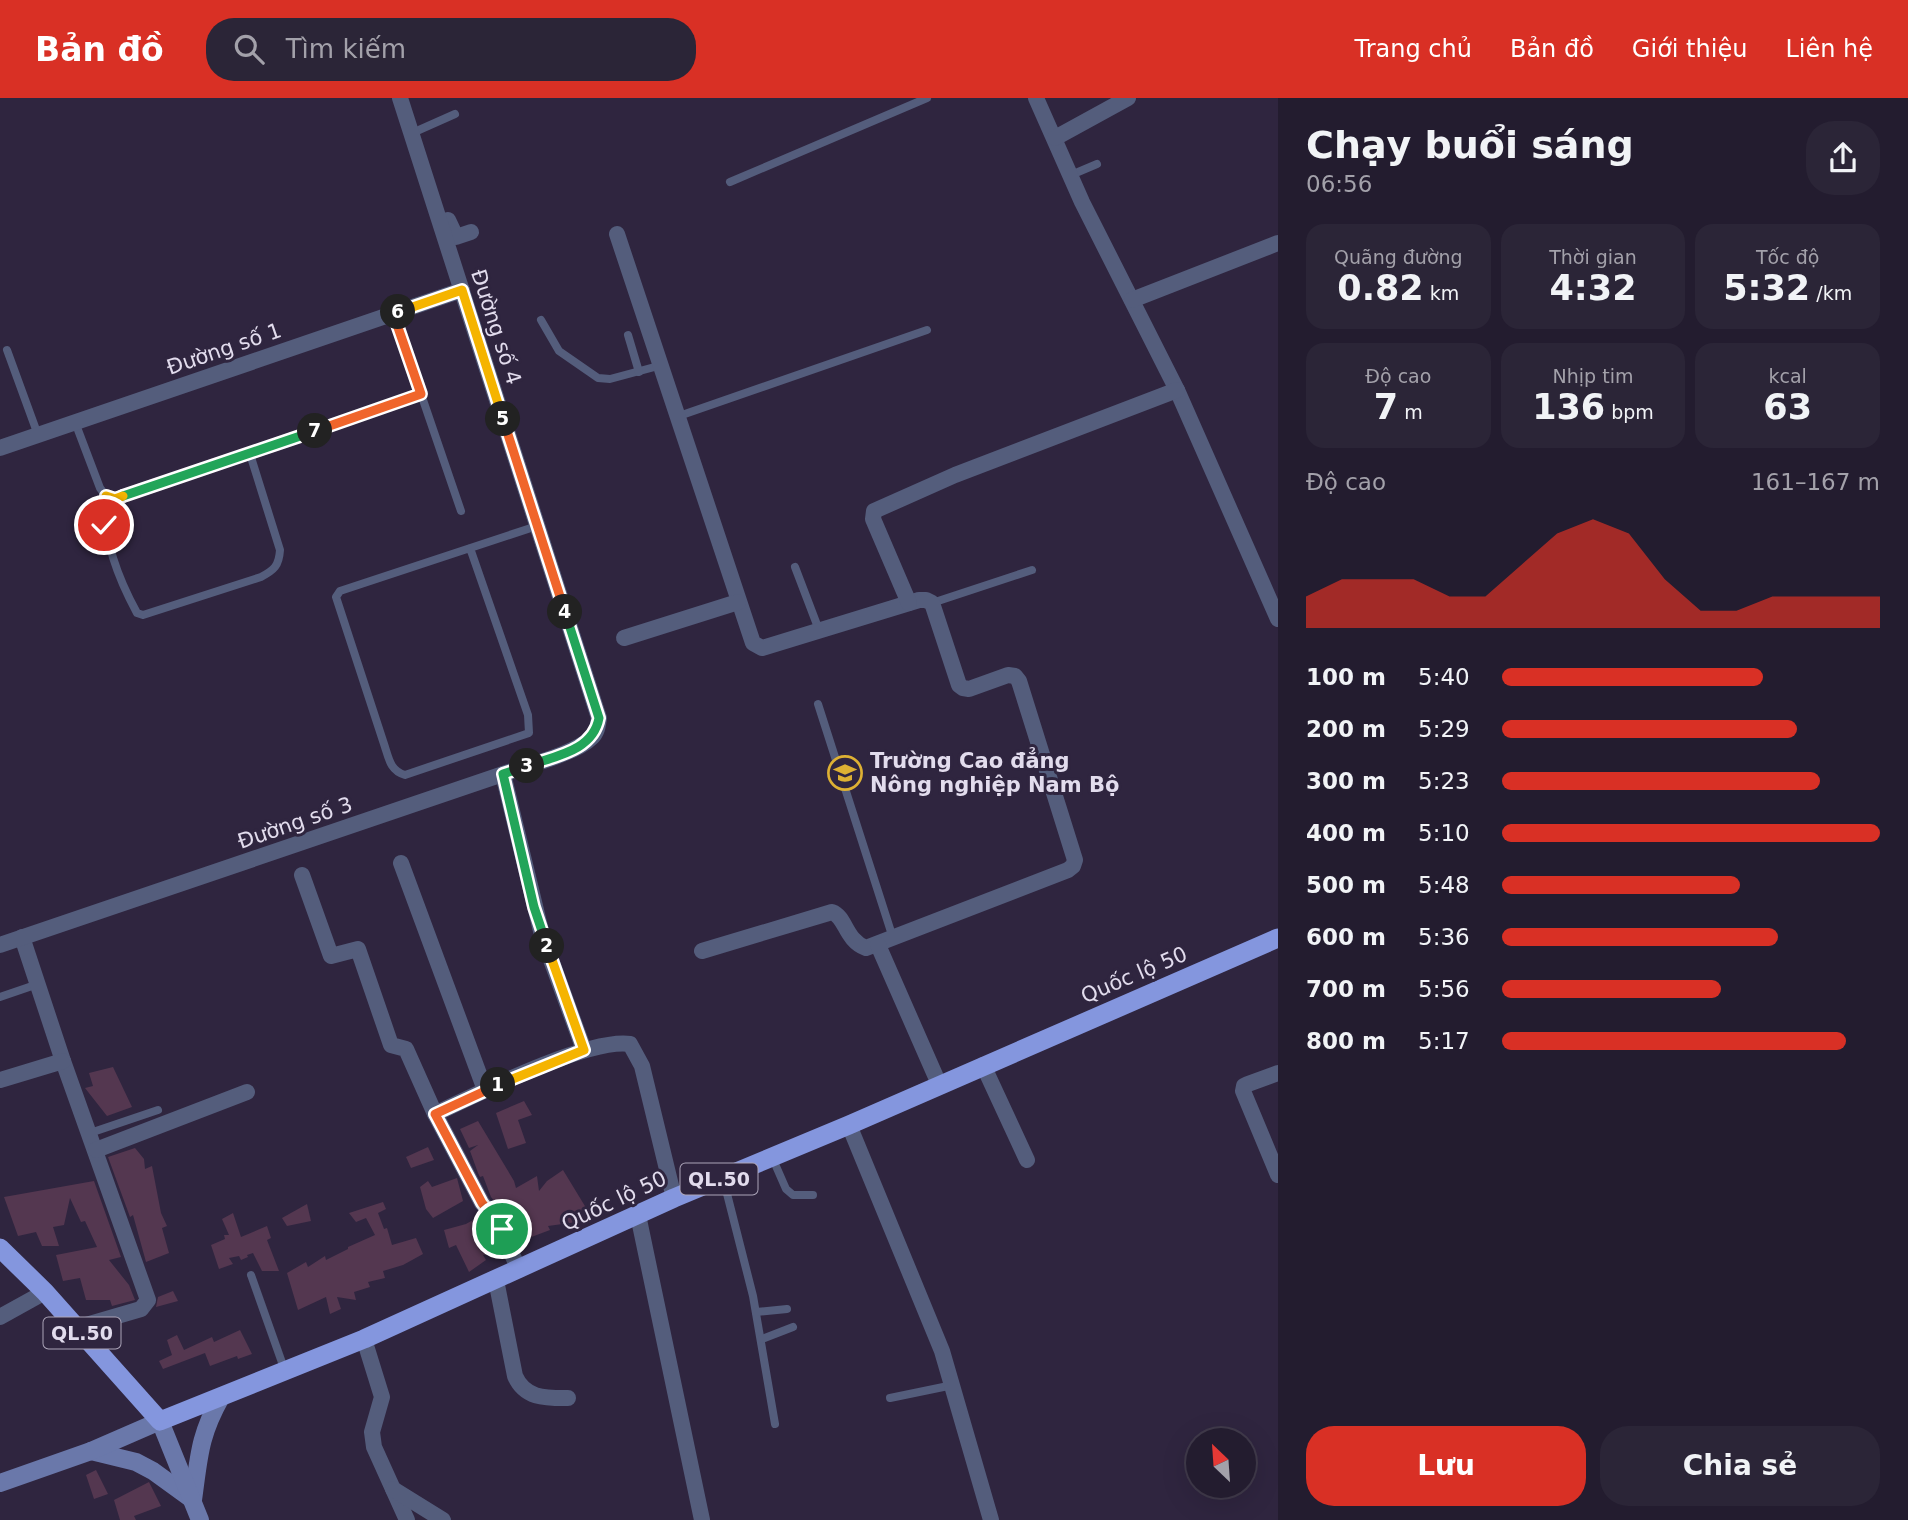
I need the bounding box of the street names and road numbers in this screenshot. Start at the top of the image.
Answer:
street label: Đường số 4 [466,266,526,388]
street label: Đường số 1 [164,318,284,380]
street label: Đường số 3 [235,792,355,854]
street label: Quốc lộ 50 [1077,942,1191,1008]
road number: QL.50 [680,1163,758,1194]
street label: Quốc lộ 50 [558,1166,670,1236]
road number: QL.50 [43,1317,120,1348]

